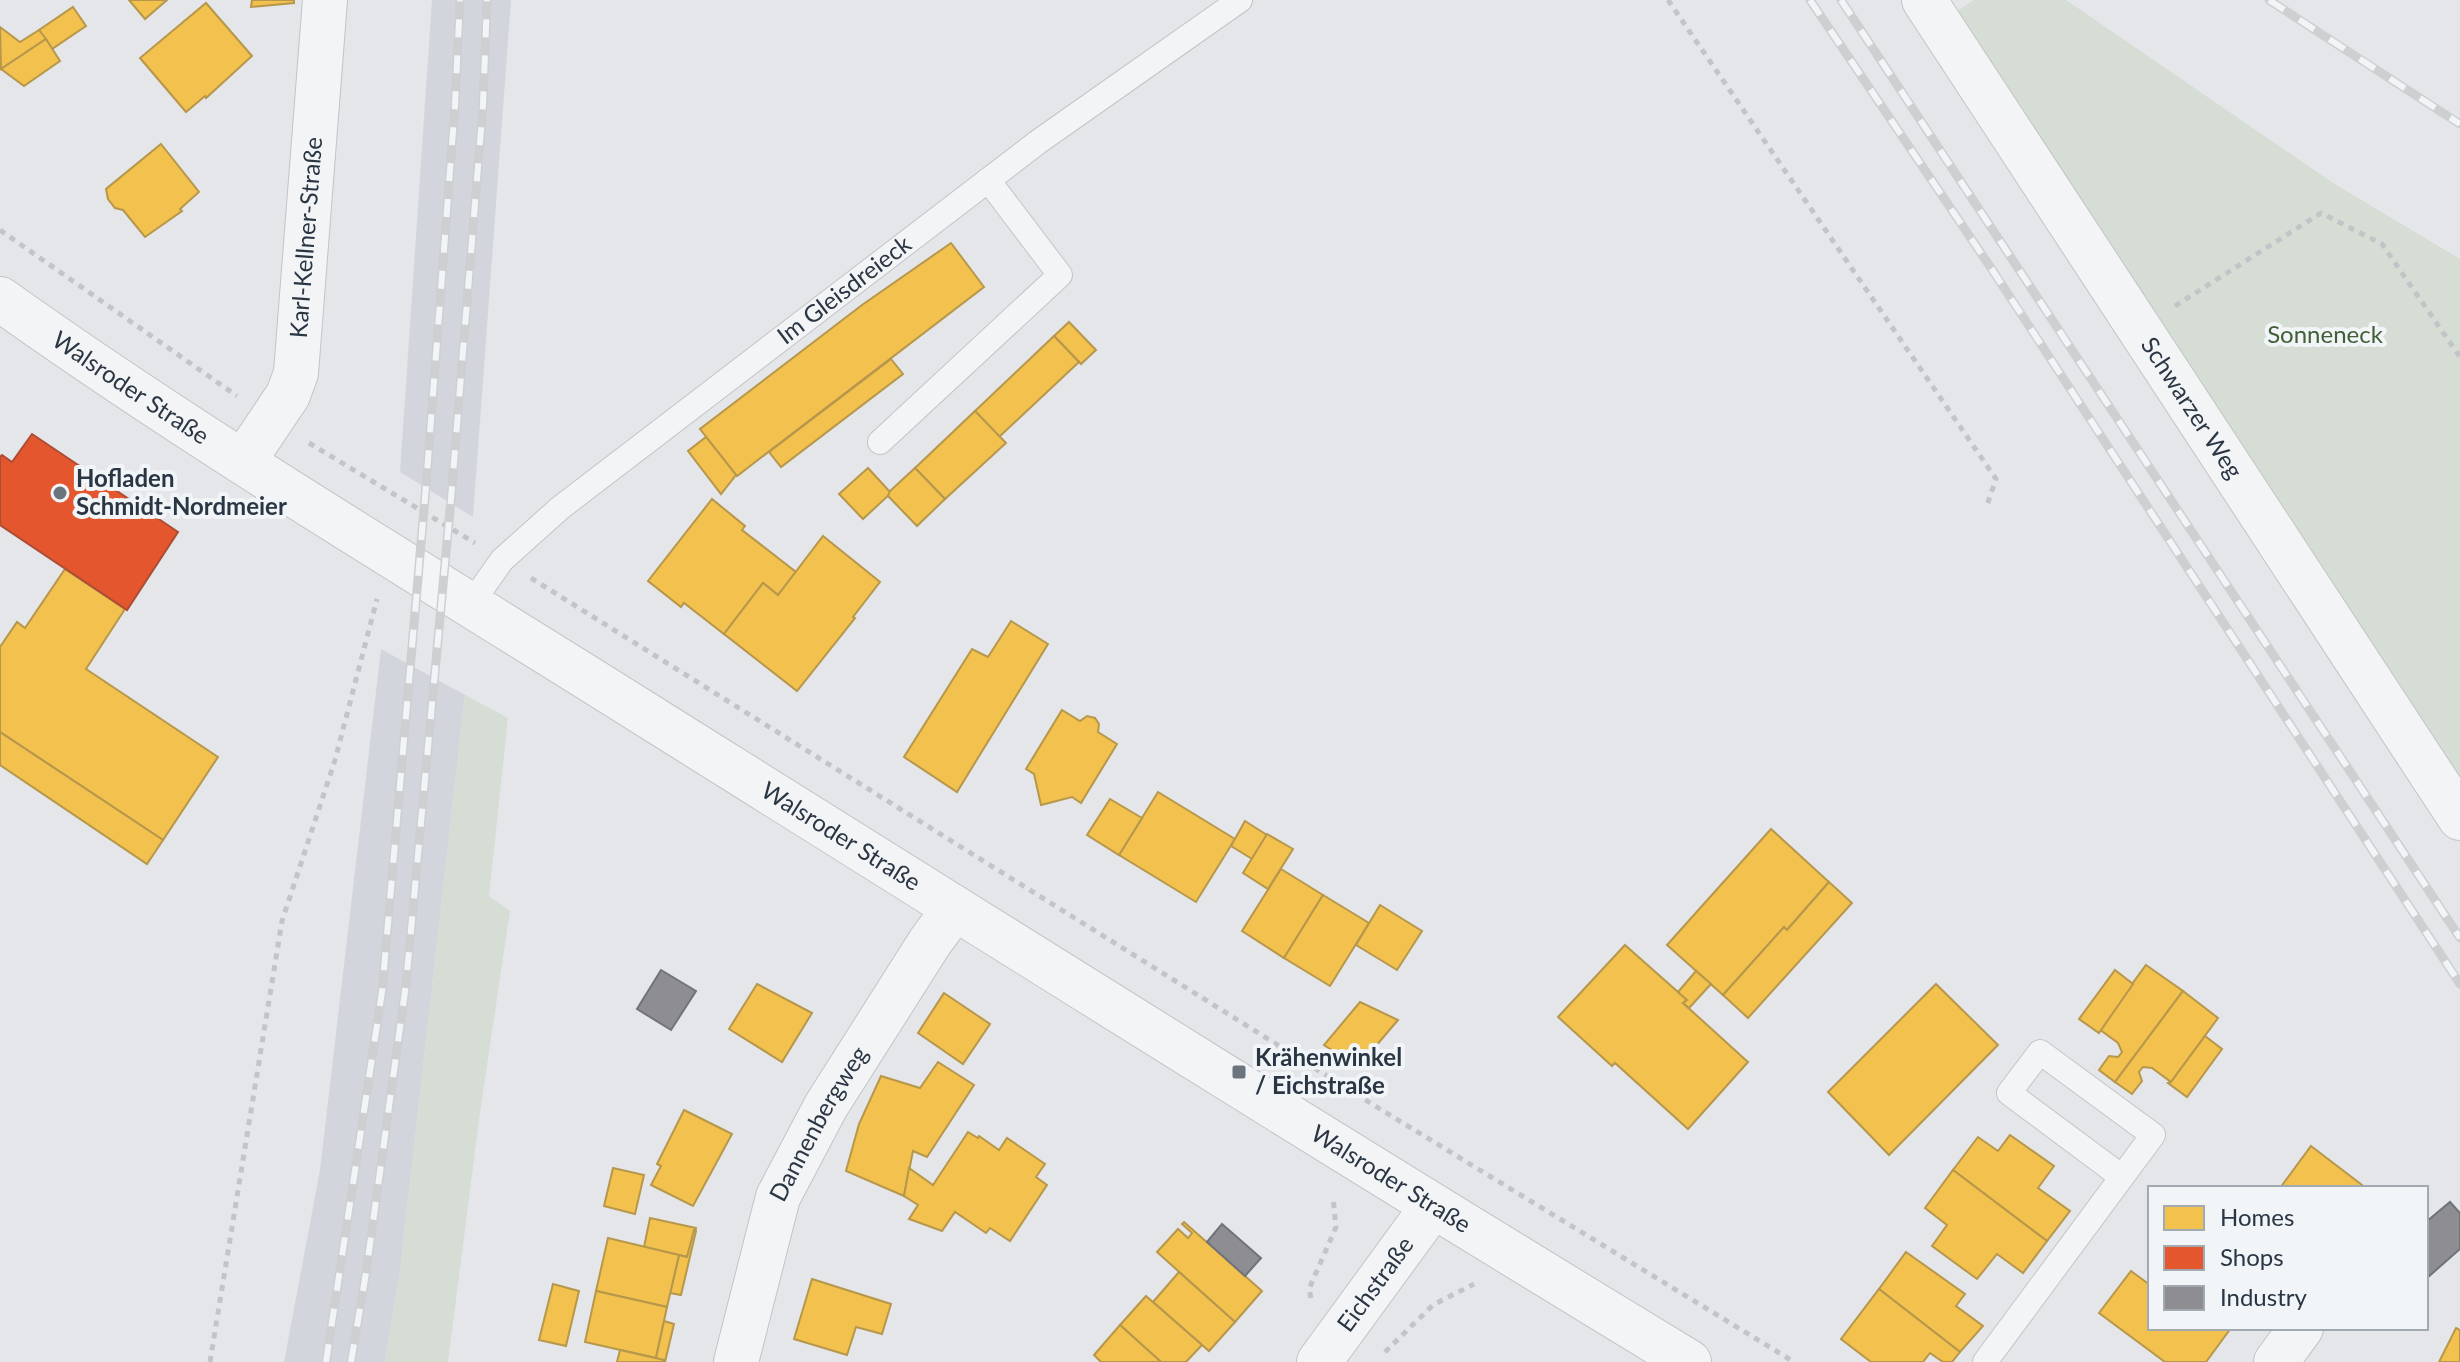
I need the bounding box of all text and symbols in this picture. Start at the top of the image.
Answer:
street label: Karl-Kellner-Straße [283,136,327,339]
street label: Im Gleisdreieck [771,228,917,349]
park label: Sonneneck [2267,319,2384,348]
street label: Walsroder Straße [47,324,215,450]
street label: Schwarzer Weg [2136,331,2250,484]
place label: Hofladen Schmidt-Nordmeier [76,463,287,520]
marker: Hofladen Schmidt-Nordmeier [51,484,69,502]
street label: Walsroder Straße [757,775,926,896]
street label: Dannenbergweg [762,1040,873,1206]
place label: Krähenwinkel / Eichstraße [1255,1042,1402,1099]
marker: Krähenwinkel / Eichstraße [1230,1063,1248,1081]
street label: Walsroder Straße [1306,1118,1477,1238]
legend [2148,1186,2428,1330]
text: Homes [2220,1202,2294,1231]
street label: Eichstraße [1330,1230,1419,1337]
text: Shops [2220,1242,2284,1271]
text: Industry [2220,1282,2307,1311]

